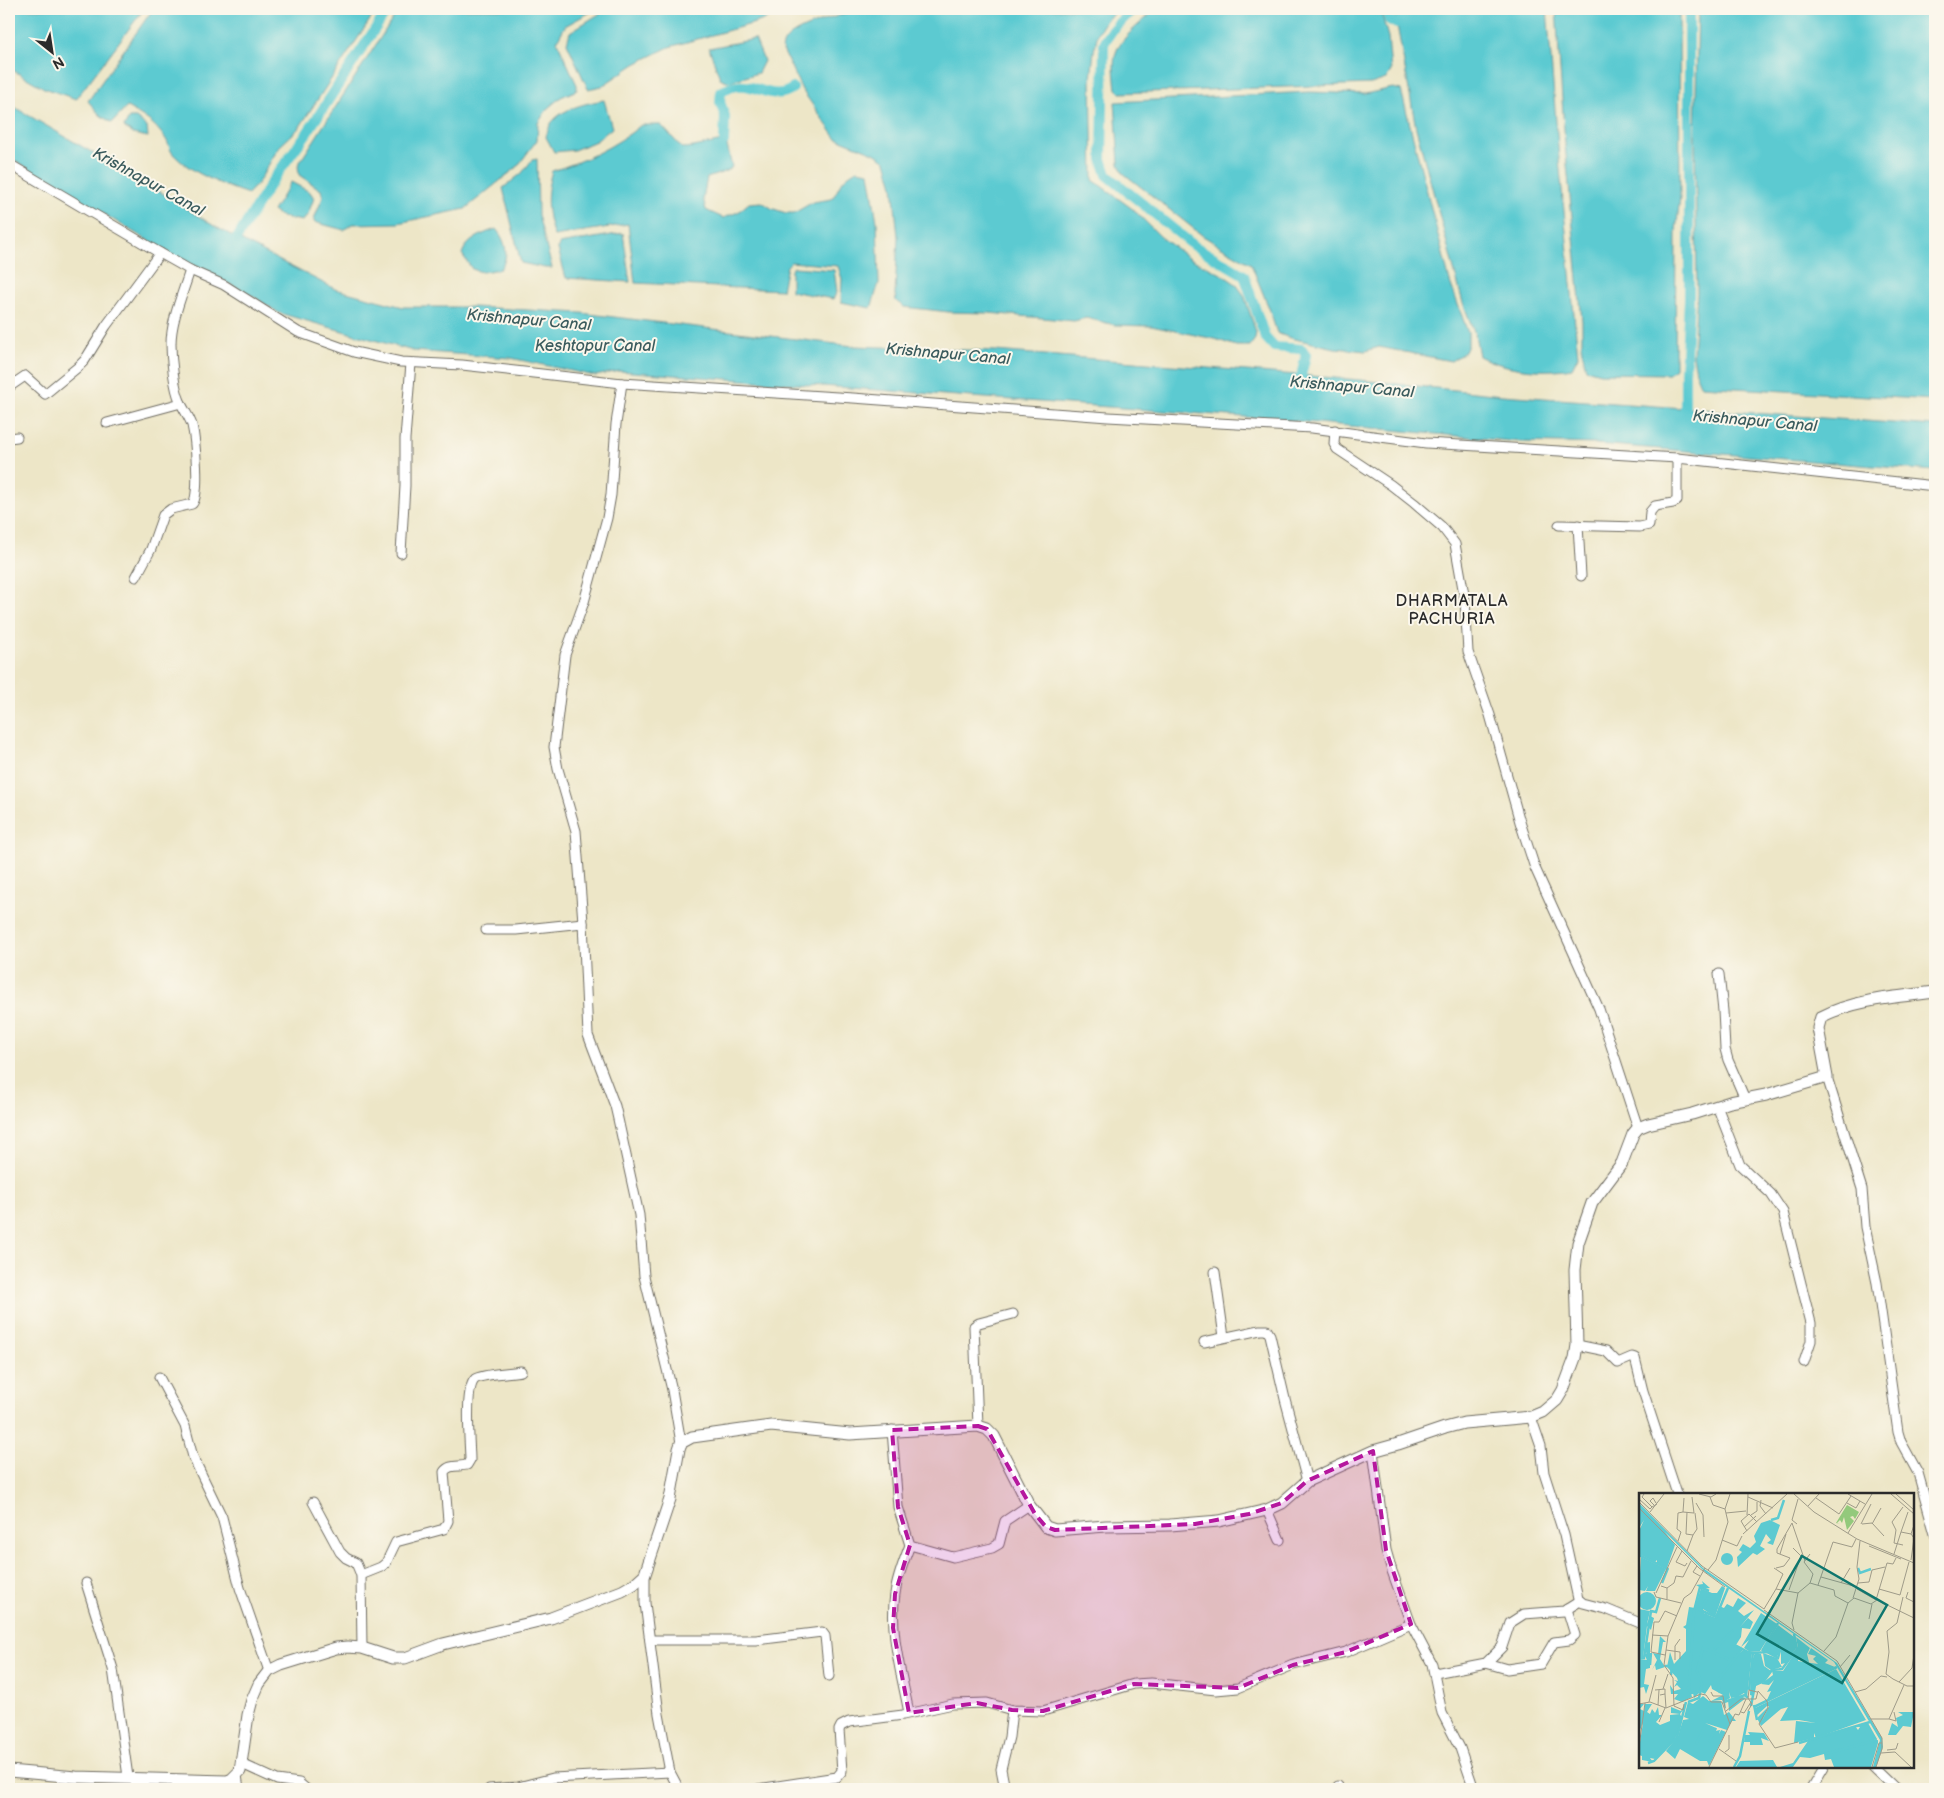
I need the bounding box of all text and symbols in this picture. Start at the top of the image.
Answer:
north arrow [28,28,78,78]
text: N [49,53,67,73]
water label: Krishnapur Canal [89,144,209,221]
water label: Krishnapur Canal [466,306,593,336]
water label: Keshtopur Canal [535,337,657,356]
water label: Krishnapur Canal [885,340,1012,370]
water label: Krishnapur Canal [1289,373,1416,403]
water label: Krishnapur Canal [1692,407,1819,437]
district label: DHARMATALA PACHURIA [1395,592,1509,629]
inset map [1639,1493,1914,1768]

